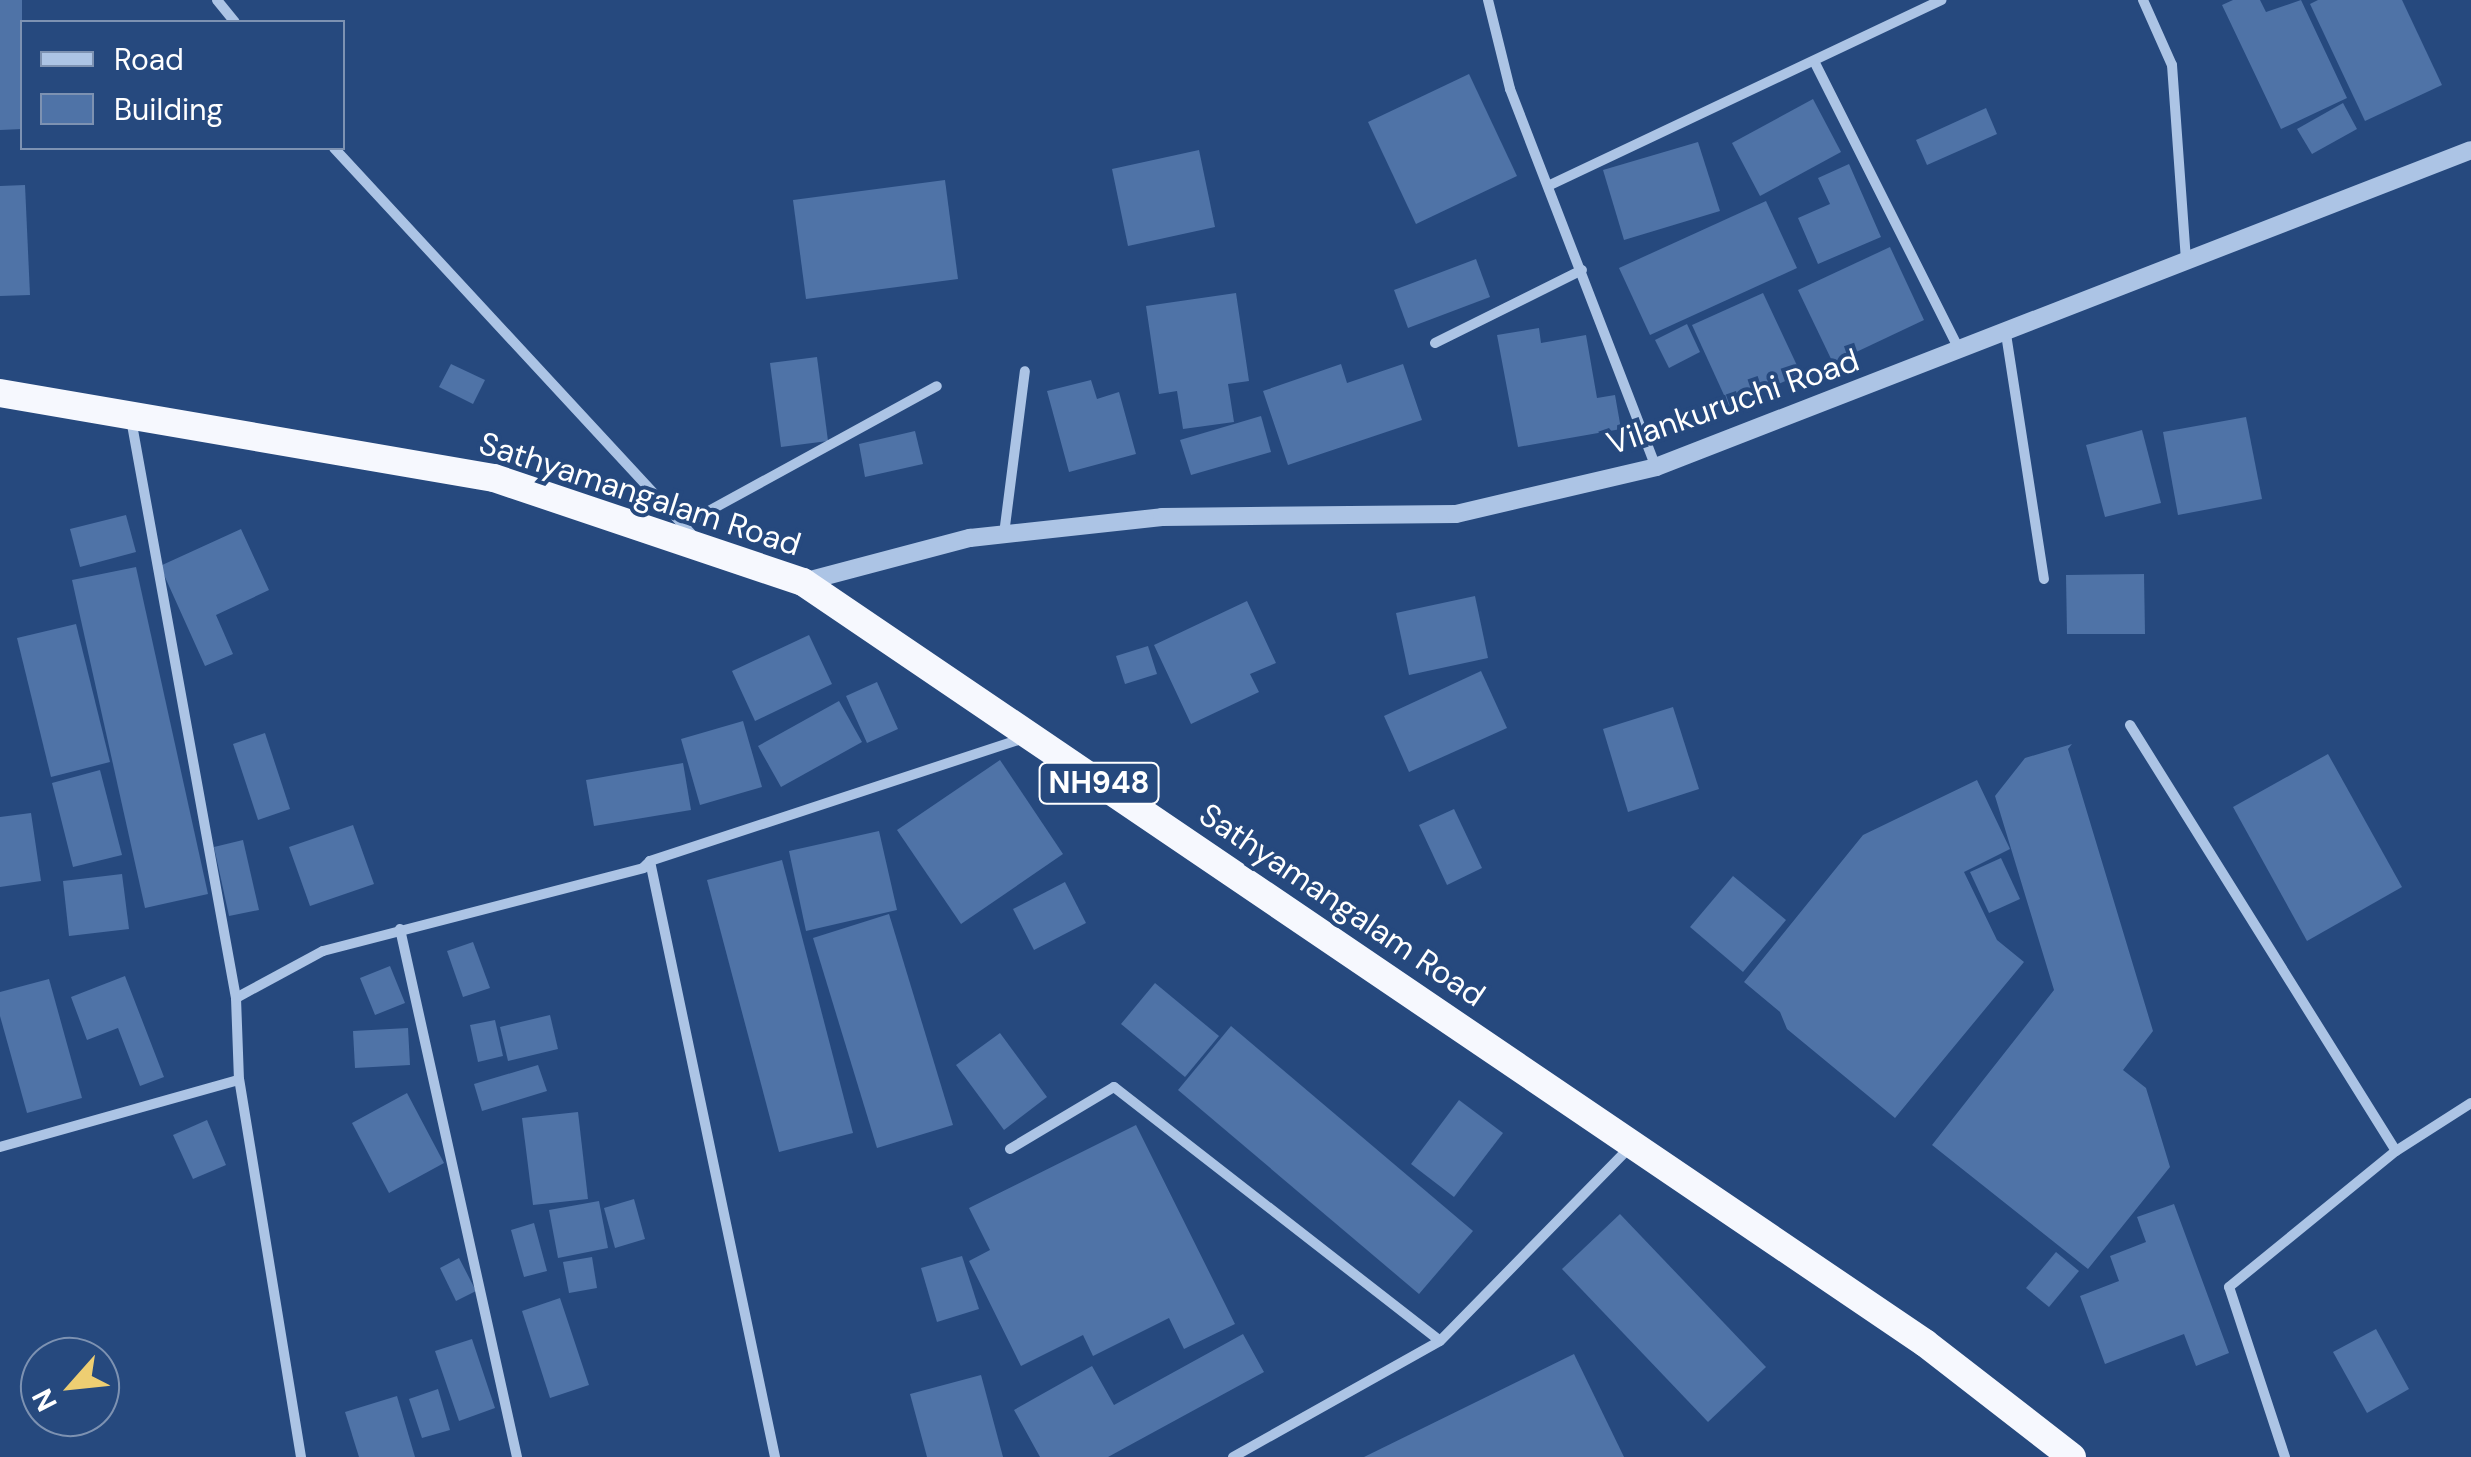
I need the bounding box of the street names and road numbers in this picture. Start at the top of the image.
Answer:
street label: Vilankuruchi Road [1602,341,1864,463]
street label: Sathyamangalam Road [474,424,806,564]
road number: NH948 [1036,758,1162,808]
street label: Sathyamangalam Road [1192,795,1492,1015]

